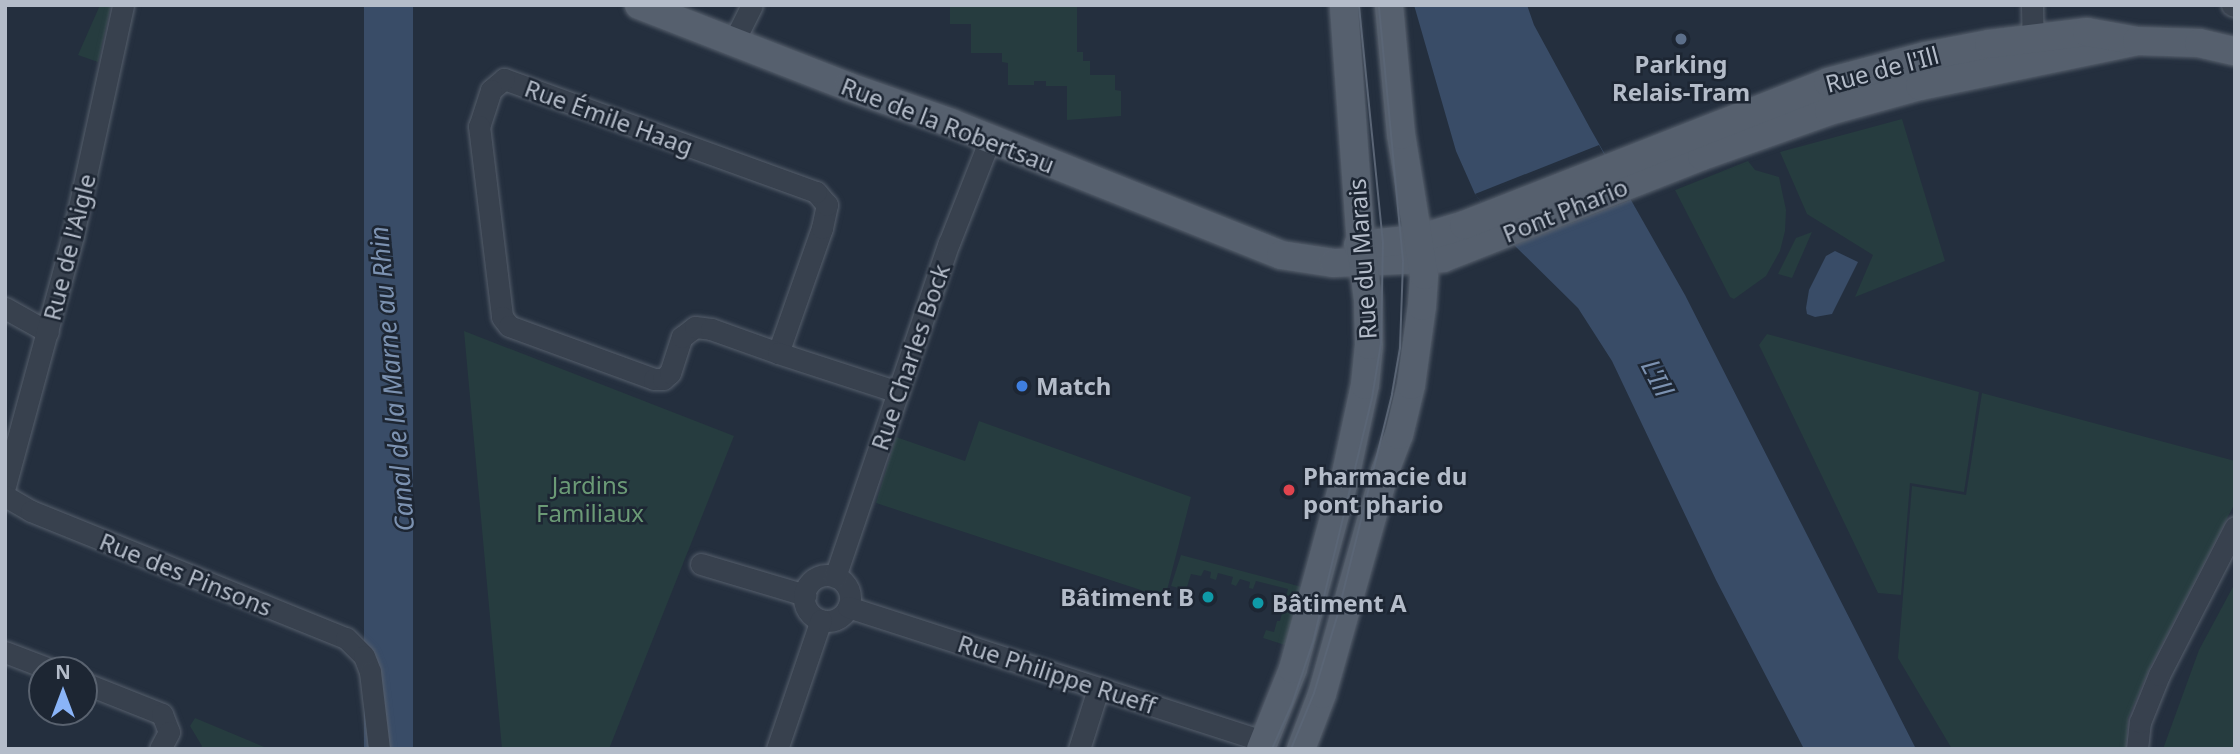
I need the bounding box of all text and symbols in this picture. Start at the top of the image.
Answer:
marker: Parking Relais-Tram [1673,31,1689,47]
street label: Rue de l'Ill [1822,40,1942,98]
place label: Parking Relais-Tram [1612,50,1750,106]
street label: Rue de la Robertsau [837,71,1059,179]
street label: Rue Émile Haag [521,73,697,161]
street label: Rue de l'Aigle [37,171,101,323]
street label: Pont Phario [1498,172,1632,248]
street label: Rue du Marais [1342,178,1382,340]
water label: Canal de la Marne au Rhin [363,225,421,533]
street label: Rue Charles Bock [865,260,955,454]
water label: L'Ill [1634,354,1680,402]
place label: Match [1036,372,1111,400]
marker: Match [1014,378,1030,394]
place label: Pharmacie du pont phario [1303,462,1467,518]
park label: Jardins Familiaux [536,471,644,527]
marker: Pharmacie du pont phario [1281,482,1297,498]
street label: Rue des Pinsons [96,526,276,622]
place label: Bâtiment B [1060,583,1194,611]
marker: Bâtiment B [1200,589,1216,605]
place label: Bâtiment A [1272,589,1407,617]
marker: Bâtiment A [1250,595,1266,611]
street label: Rue Philippe Rueff [954,628,1160,720]
north arrow [28,656,98,726]
text: N [55,659,71,685]

